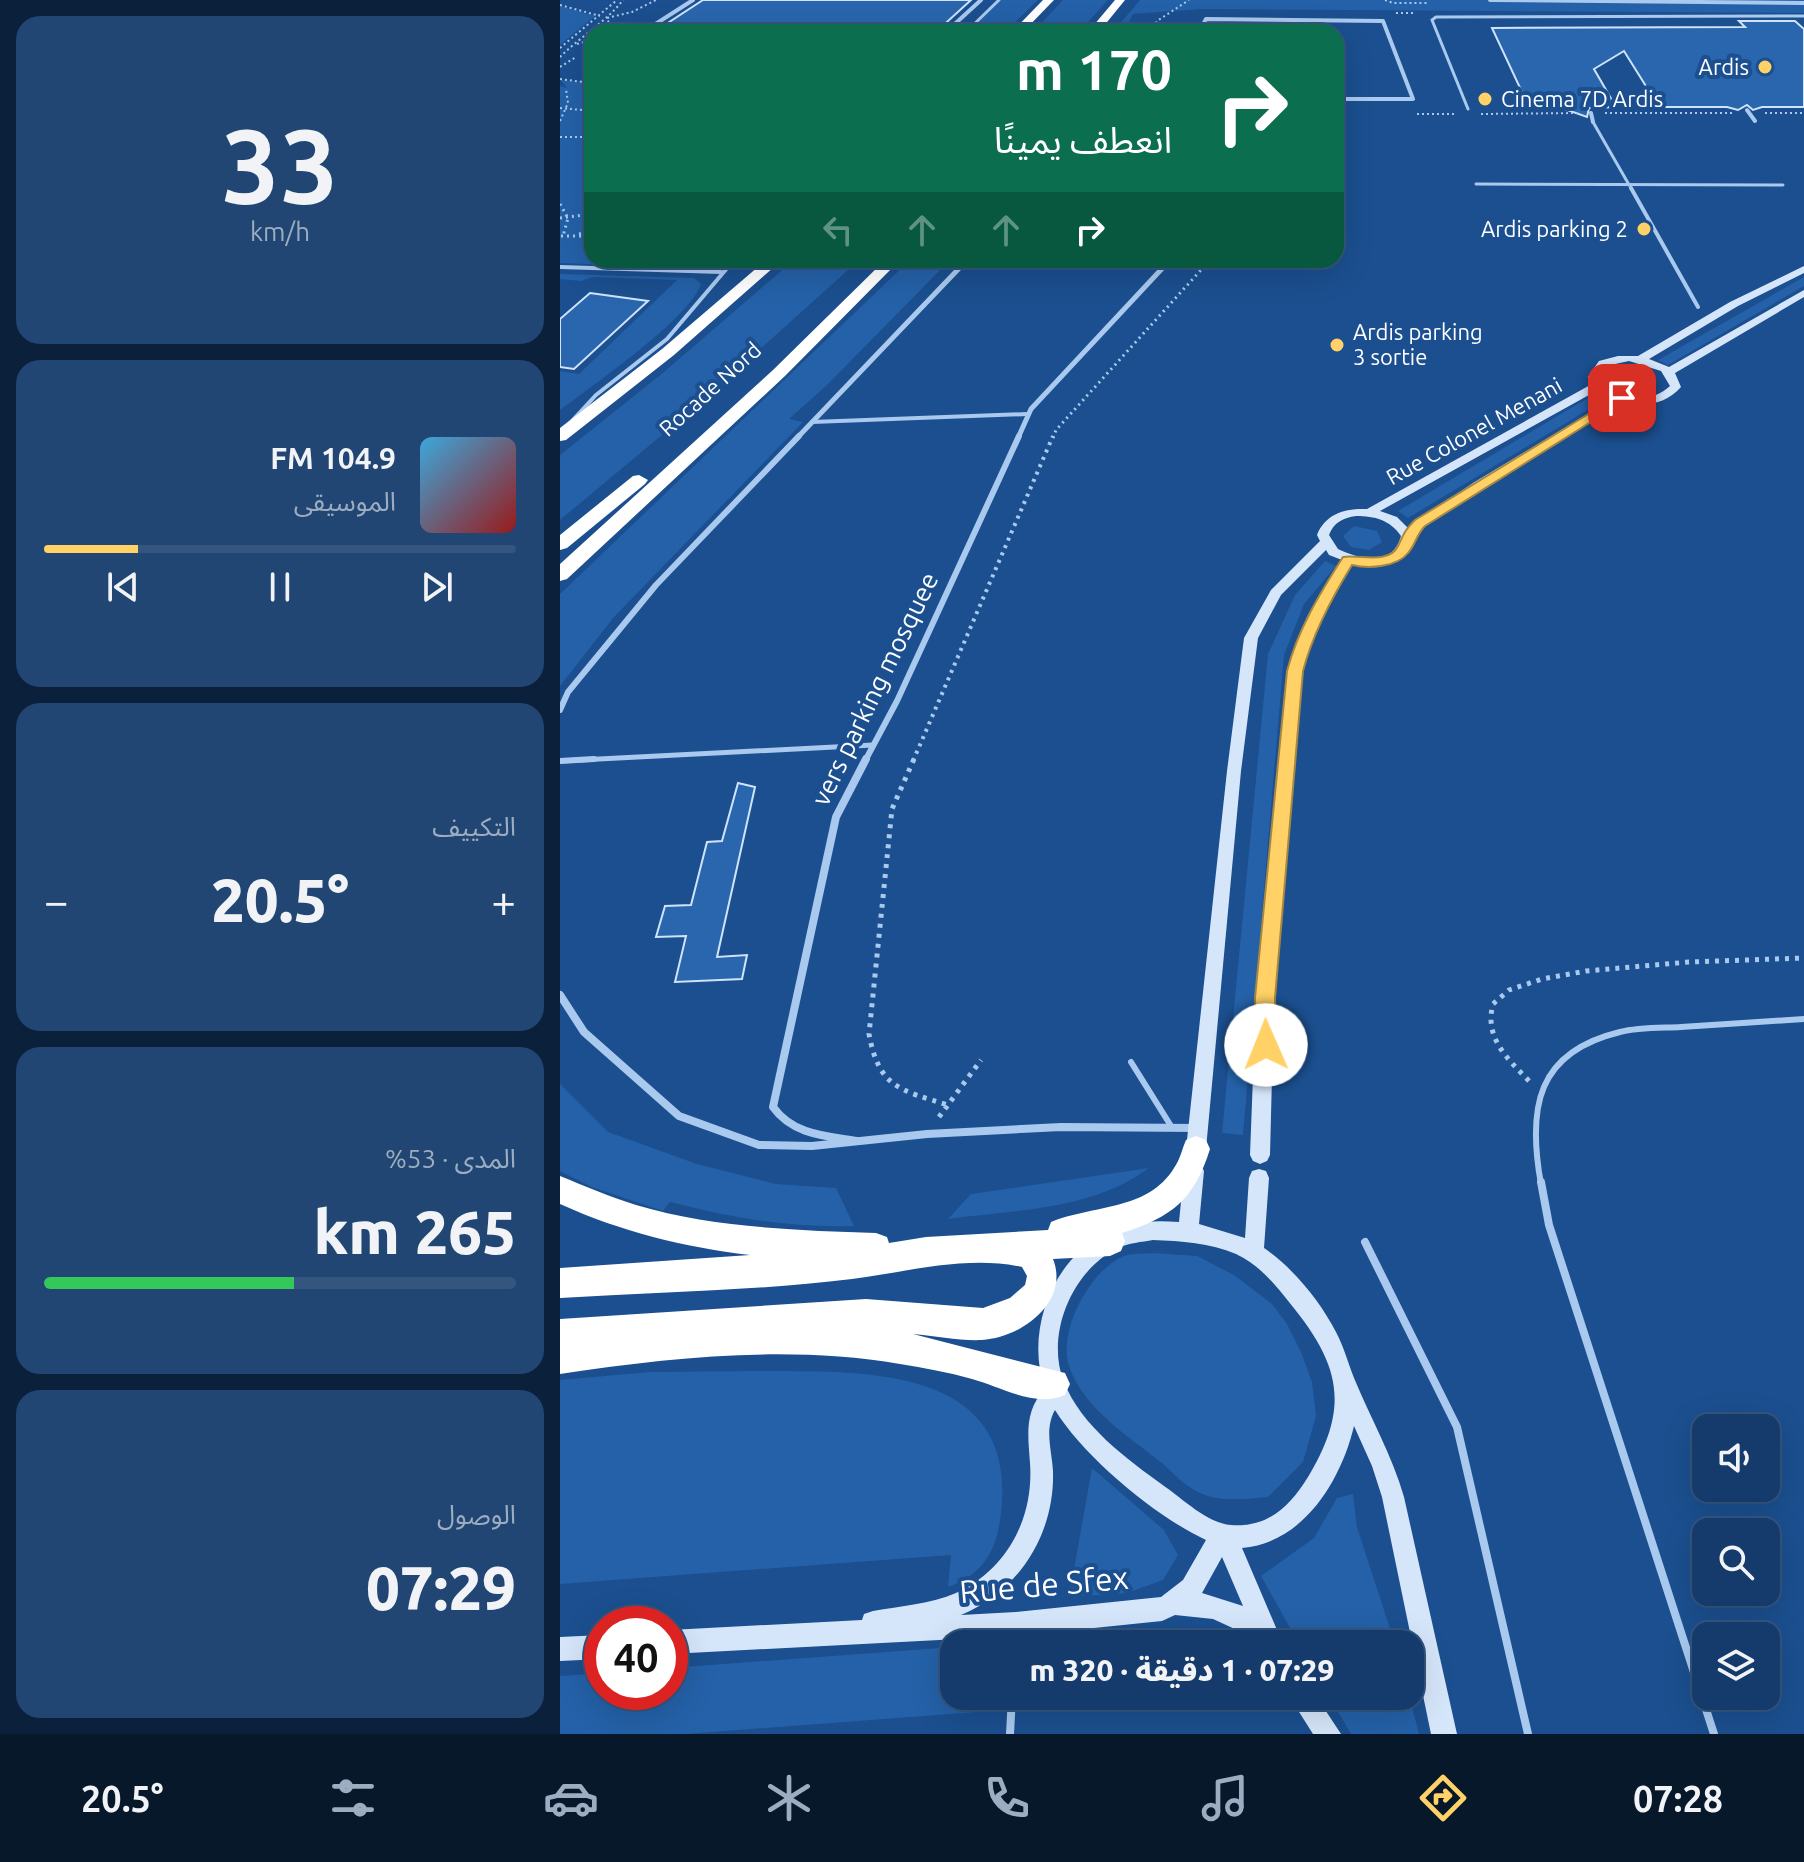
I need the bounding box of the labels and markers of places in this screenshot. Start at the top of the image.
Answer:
place label: Ardis [1699,54,1749,79]
marker: Ardis [1756,58,1774,76]
place label: Cinema 7D Ardis [1501,86,1663,111]
marker: Cinema 7D Ardis [1476,90,1494,108]
place label: Ardis parking 2 [1481,216,1628,241]
marker: Ardis parking 2 [1635,220,1653,238]
place label: Ardis parking 3 sortie [1353,319,1483,369]
marker: Ardis parking 3 sortie [1328,336,1346,354]
pin [1588,364,1656,432]

